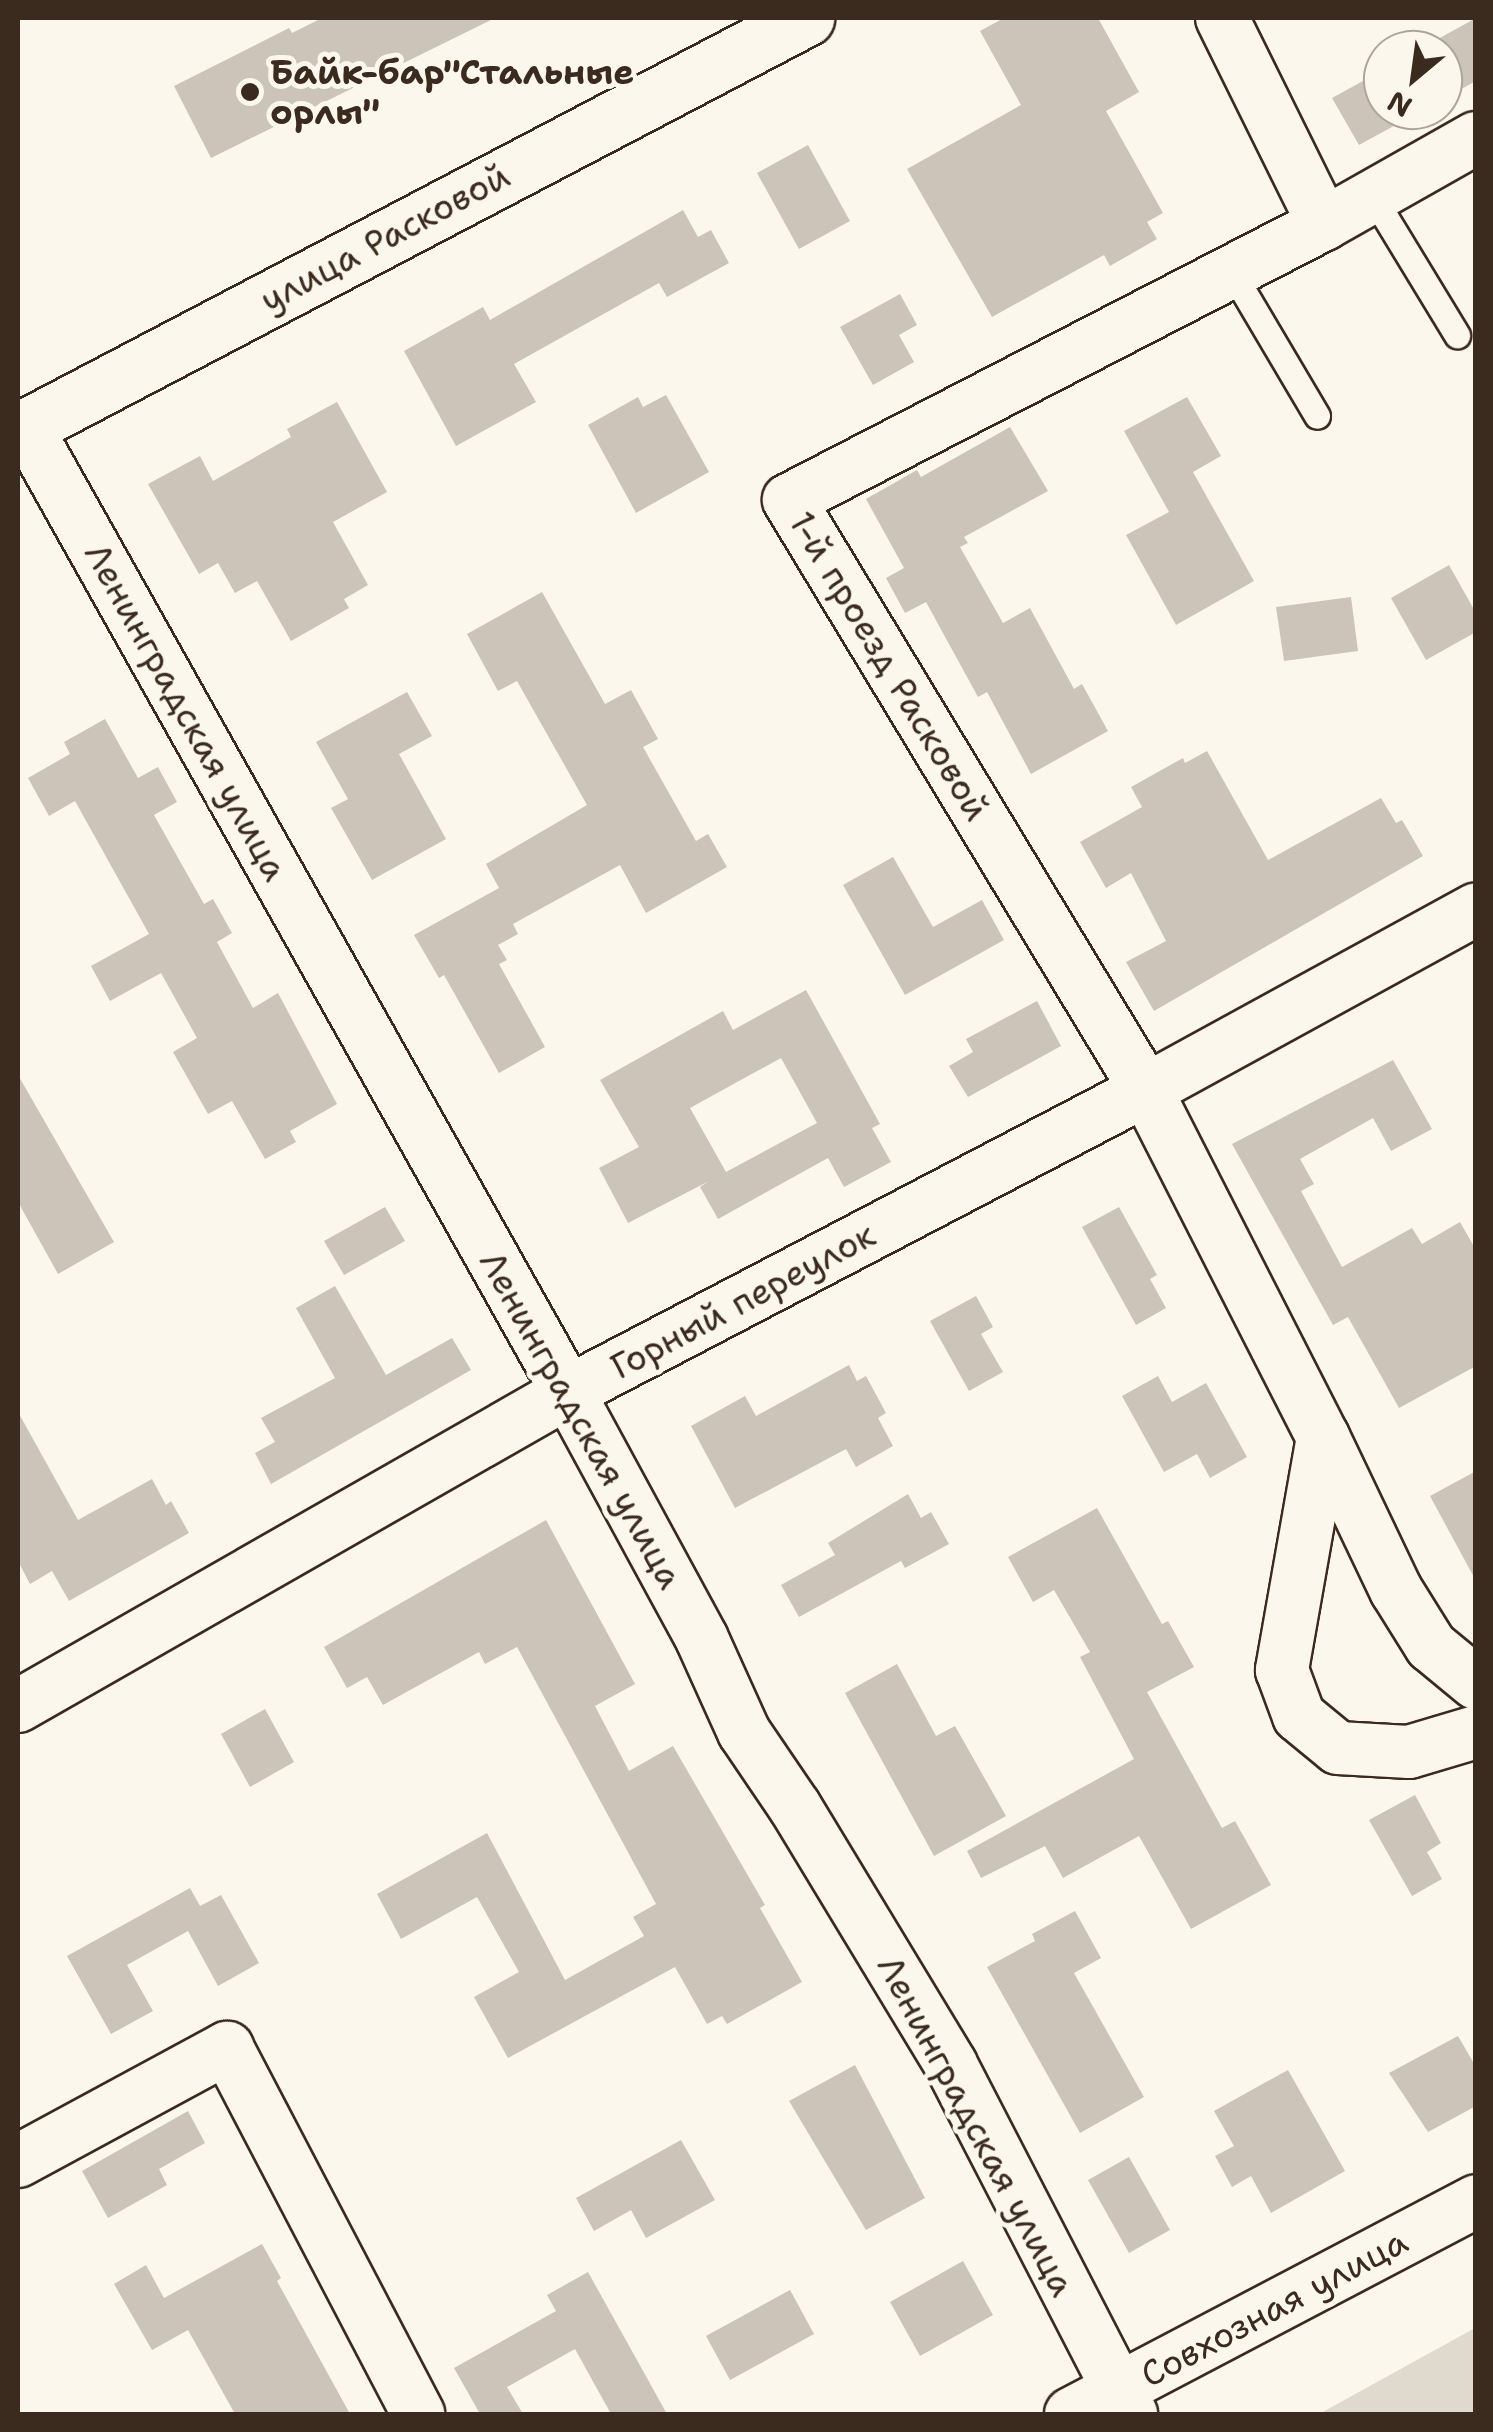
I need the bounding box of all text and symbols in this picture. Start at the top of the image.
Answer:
north arrow [1363,30,1463,130]
place label: Байк-бар"Стальные орлы" [270,51,634,133]
marker: Байк-бар"Стальные орлы" [239,81,261,103]
text: N [1381,82,1418,126]
street label: улица Расковой [253,155,517,321]
street label: 1-й проезд Расковой [780,504,998,828]
street label: Ленинградская улица [76,536,296,888]
street label: Горный переулок [604,1214,882,1388]
street label: Ленинградская улица [471,1244,691,1596]
street label: Ленинградская улица [868,1949,1084,2303]
street label: Совхозная улица [1134,2220,1414,2396]

